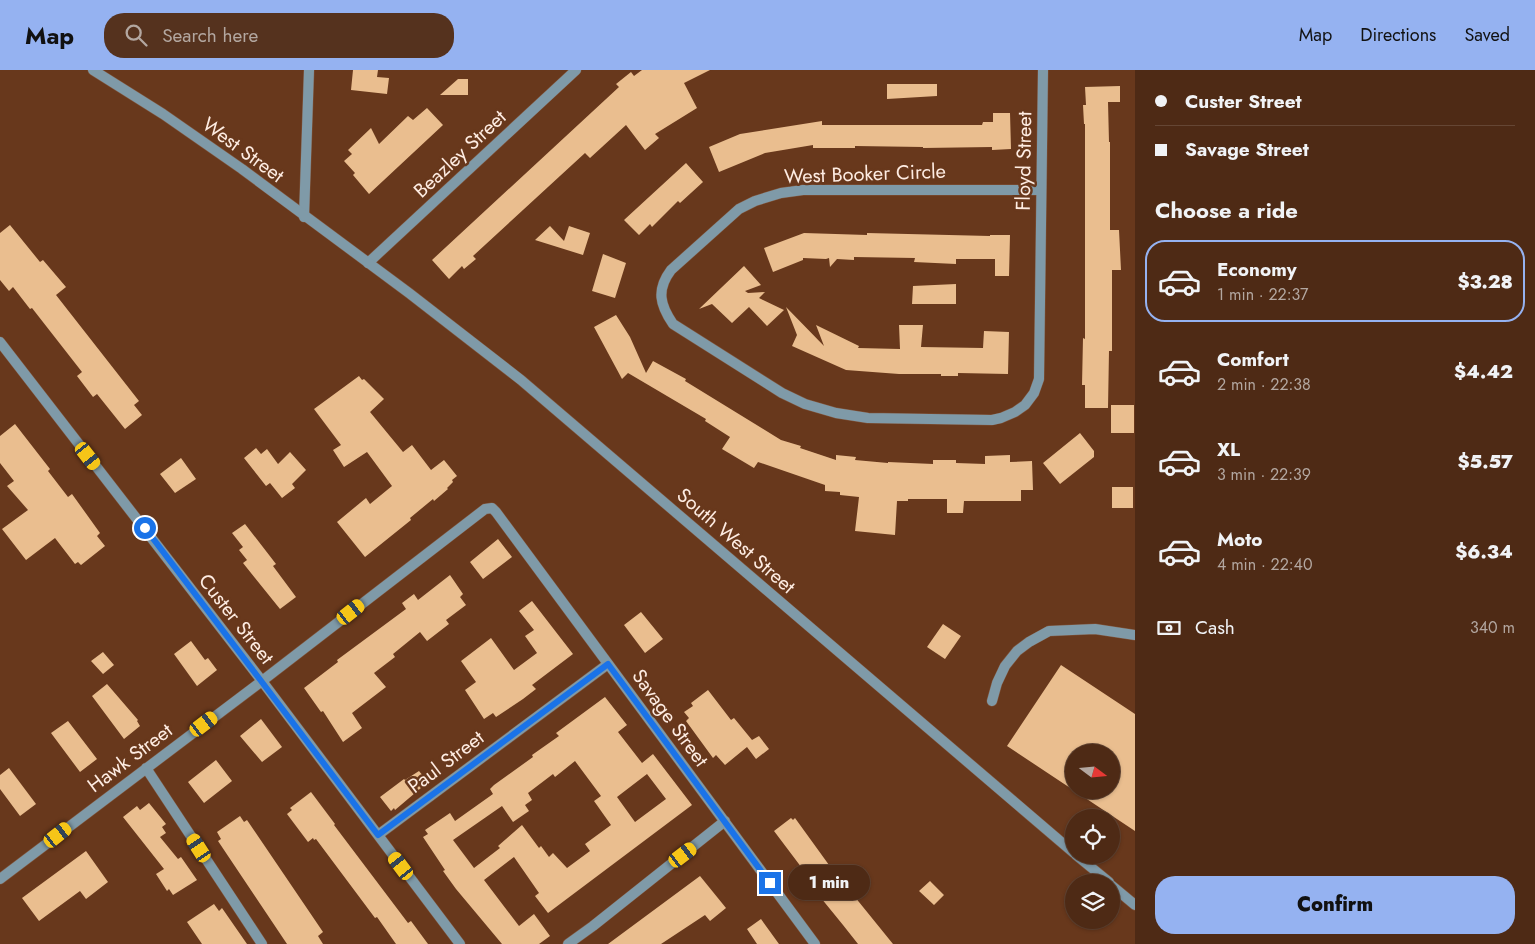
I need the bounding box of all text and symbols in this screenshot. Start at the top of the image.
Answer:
search box [104,13,454,58]
text: Map [25,18,74,53]
icon: search [122,21,150,49]
text: Search here [162,22,258,49]
text: Map [1299,22,1332,48]
text: Directions [1360,22,1436,48]
text: Saved [1464,22,1510,48]
text: Custer Street [1185,88,1302,115]
street label: Beazley Street [407,103,513,205]
street label: West Street [196,110,290,190]
street label: Floyd Street [1009,111,1039,211]
text: Savage Street [1185,136,1309,163]
street label: West Booker Circle [784,157,946,191]
text: Choose a ride [1155,194,1298,226]
text: Economy [1217,256,1297,283]
icon: car [1157,259,1202,304]
text: $3.28 [1457,268,1513,295]
text: 1 min · 22:37 [1217,283,1308,306]
text: Comfort [1217,346,1289,373]
icon: car [1157,349,1202,394]
text: $4.42 [1454,358,1513,385]
text: 2 min · 22:38 [1217,373,1311,396]
text: XL [1217,436,1240,463]
icon: car [1157,439,1202,484]
car [72,440,103,472]
text: $5.57 [1457,448,1513,475]
text: 3 min · 22:39 [1217,463,1311,486]
street label: South West Street [670,481,802,601]
route start [134,517,156,539]
text: Moto [1217,526,1262,553]
icon: car [1157,529,1202,574]
text: $6.34 [1455,538,1513,565]
text: 4 min · 22:40 [1217,553,1313,576]
street label: Custer Street [191,568,281,671]
car [334,597,367,627]
icon: cash [1155,614,1183,642]
text: Cash [1195,614,1235,641]
text: 340 m [1470,616,1515,639]
street label: Savage Street [625,663,715,773]
car [187,709,220,739]
street label: Hawk Street [81,716,179,800]
street label: Paul Street [402,724,490,800]
north arrow [1065,744,1120,799]
map controls [1065,744,1120,929]
button: locate [1065,809,1120,864]
car [41,820,74,850]
car [184,831,213,865]
car [666,840,699,870]
car [385,850,416,882]
callout: 1 min [788,866,870,900]
text: 1 min [809,871,849,894]
route end [759,872,781,894]
button: layers [1065,874,1120,929]
button: Confirm [1155,876,1515,934]

